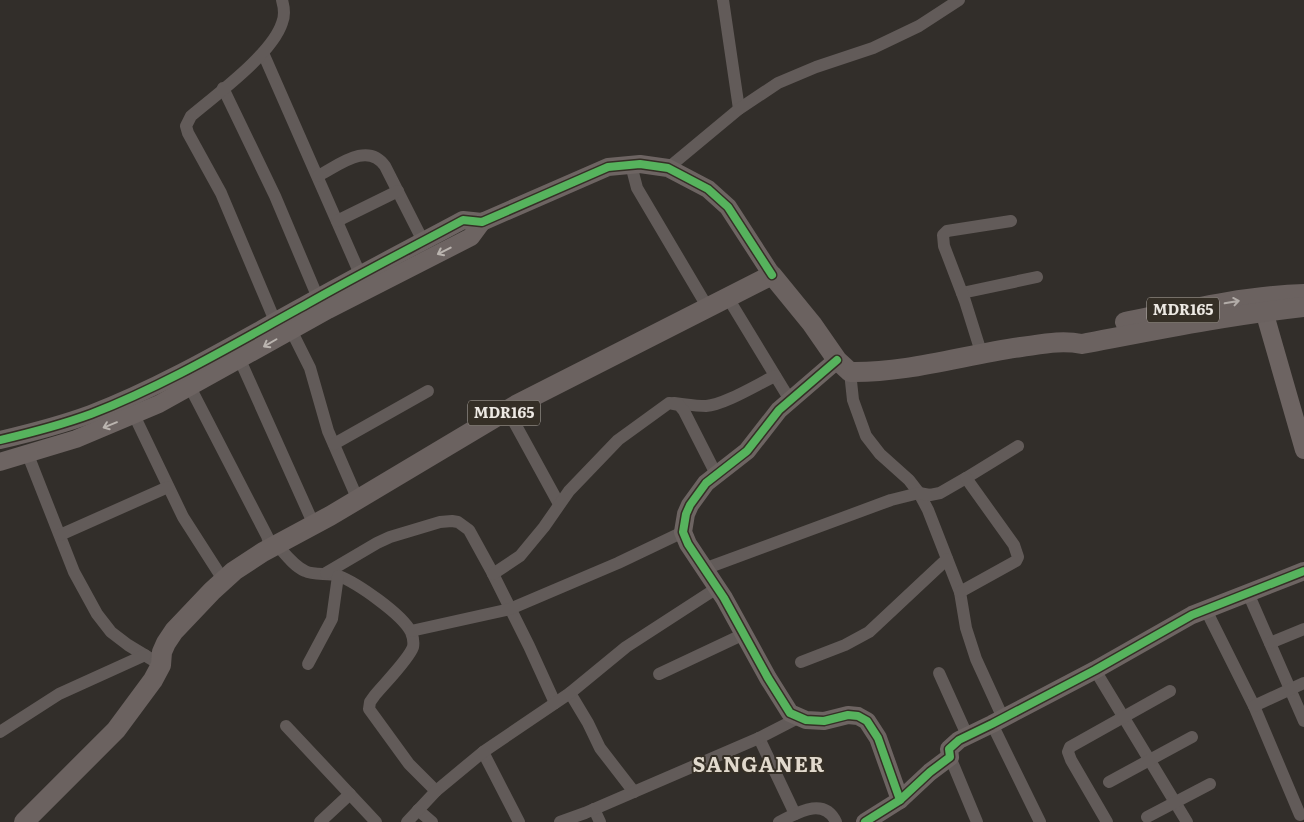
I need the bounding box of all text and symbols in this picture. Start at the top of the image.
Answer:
one-way arrow [437,246,452,256]
one-way arrow [1224,296,1240,306]
road number: MDR165 [1147,298,1219,322]
one-way arrow [262,338,277,348]
road number: MDR165 [468,400,540,426]
one-way arrow [103,421,118,430]
district label: SANGANER [693,747,826,778]

